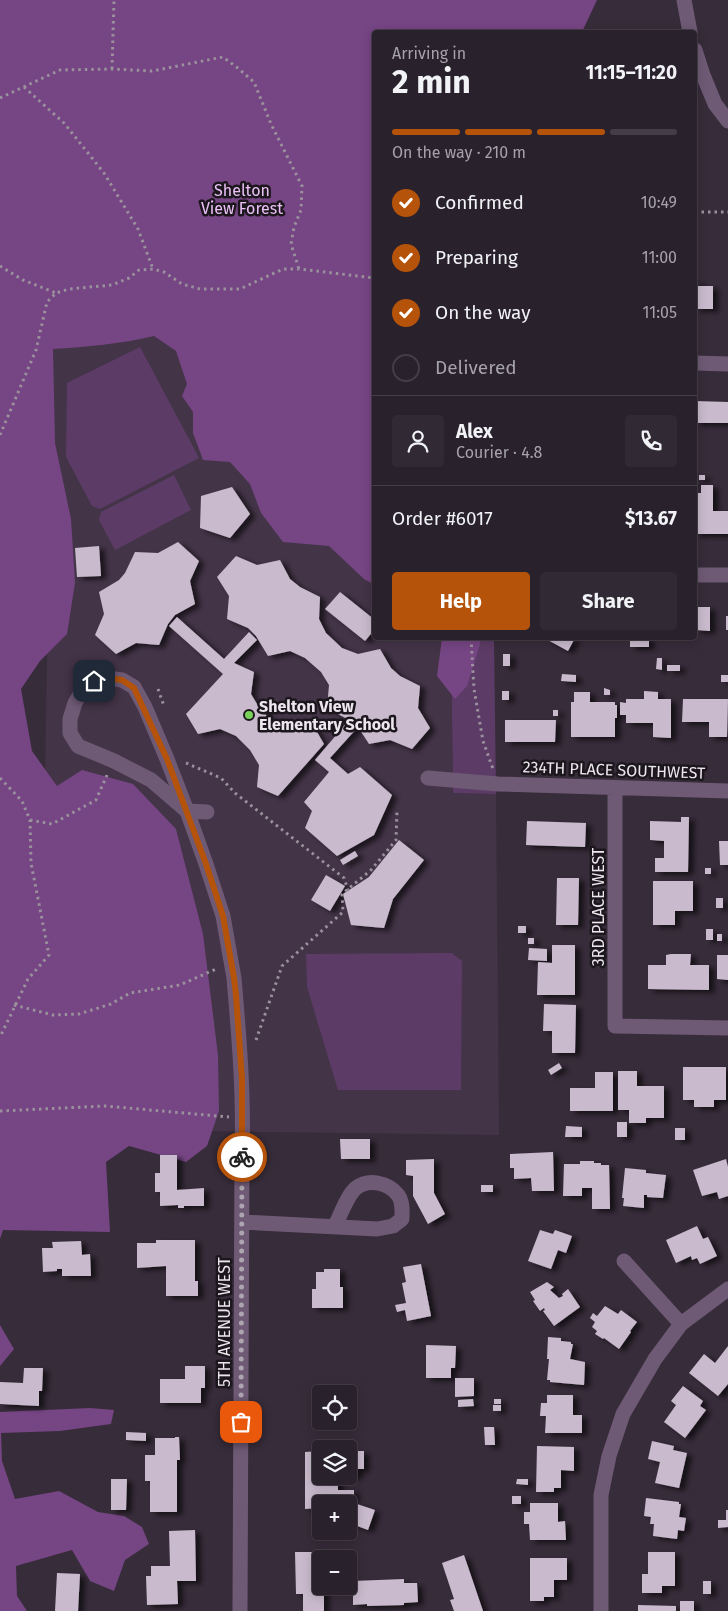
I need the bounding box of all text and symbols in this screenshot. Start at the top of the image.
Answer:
text: Arriving in [392,44,466,63]
text: 11:15–11:20 [585,61,677,84]
text: 2 min [392,63,471,101]
text: On the way · 210 m [392,143,526,162]
park label: Shelton View Forest [201,181,283,218]
icon: check [392,189,420,217]
text: Confirmed [435,191,524,214]
text: 10:49 [641,193,677,212]
icon: check [392,244,420,272]
text: Preparing [435,246,518,269]
text: 11:00 [642,248,677,267]
icon: check [392,299,420,327]
text: On the way [435,301,531,324]
text: 11:05 [643,303,677,322]
text: Delivered [435,356,517,379]
button: person [392,415,444,467]
button: phone [625,415,677,467]
text: Alex [456,420,493,443]
text: Courier · 4.8 [456,443,542,462]
text: Order #6017 [392,507,493,530]
text: $13.67 [625,507,677,530]
button: Help [392,572,530,630]
button: Share [540,572,677,630]
pin [73,660,115,702]
icon: home [80,667,108,695]
place label: Shelton View Elementary School [259,697,395,734]
marker: Shelton View Elementary School [243,709,255,721]
street label: 234TH PLACE SOUTHWEST [522,757,706,783]
street label: 3RD PLACE WEST [589,847,608,966]
courier [217,1132,267,1182]
icon: bike [228,1143,256,1171]
street label: 5TH AVENUE WEST [215,1256,234,1387]
map controls [312,1385,357,1595]
button: locate [312,1385,357,1430]
pin [220,1401,262,1443]
icon: bag [227,1408,255,1436]
button: layers [312,1440,357,1485]
button: + [312,1495,357,1540]
button: − [312,1550,357,1595]

